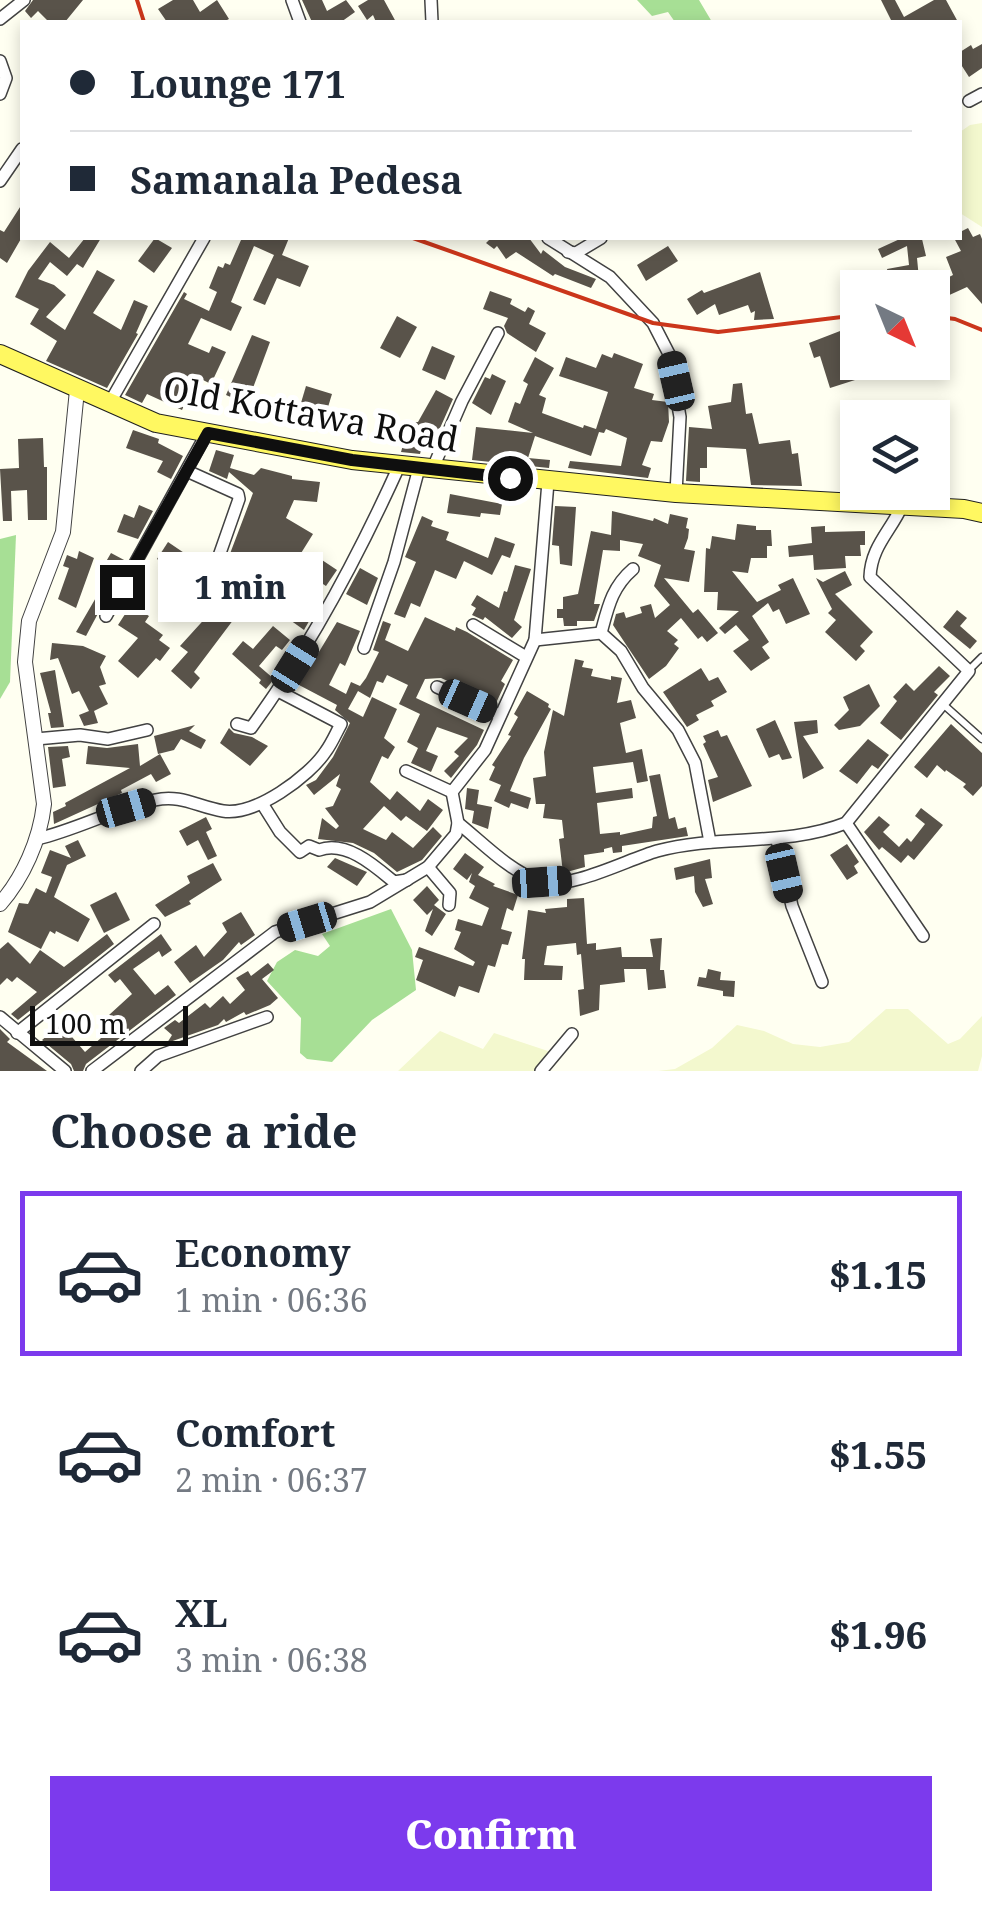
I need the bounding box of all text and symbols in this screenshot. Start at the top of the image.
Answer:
text: Lounge 171 [130,57,346,109]
text: Samanala Pedesa [130,153,463,205]
north arrow [840,270,950,380]
map controls [840,270,950,510]
car [655,348,697,414]
street label: Old Kottawa Road [160,364,462,462]
button: layers [840,400,950,510]
route start [488,456,533,501]
callout: 1 min [157,552,322,622]
route end [100,565,145,610]
text: 1 min [195,565,286,608]
car [266,631,324,697]
car [434,675,502,727]
car [93,785,159,831]
car [763,840,805,906]
car [511,865,573,899]
car [274,899,340,945]
scale bar [30,1001,188,1046]
text: 100 m [45,1004,126,1042]
text: Choose a ride [50,1100,358,1161]
text: Economy [175,1226,351,1278]
icon: car [55,1229,145,1319]
text: $1.15 [829,1248,927,1300]
text: 1 min · 06:36 [175,1278,368,1321]
text: Comfort [175,1406,335,1458]
icon: car [55,1409,145,1499]
text: $1.55 [829,1428,927,1480]
text: 2 min · 06:37 [175,1458,368,1501]
text: XL [175,1586,228,1638]
icon: car [55,1589,145,1679]
text: $1.96 [829,1608,927,1660]
text: 3 min · 06:38 [175,1638,368,1681]
button: Confirm [50,1776,932,1891]

